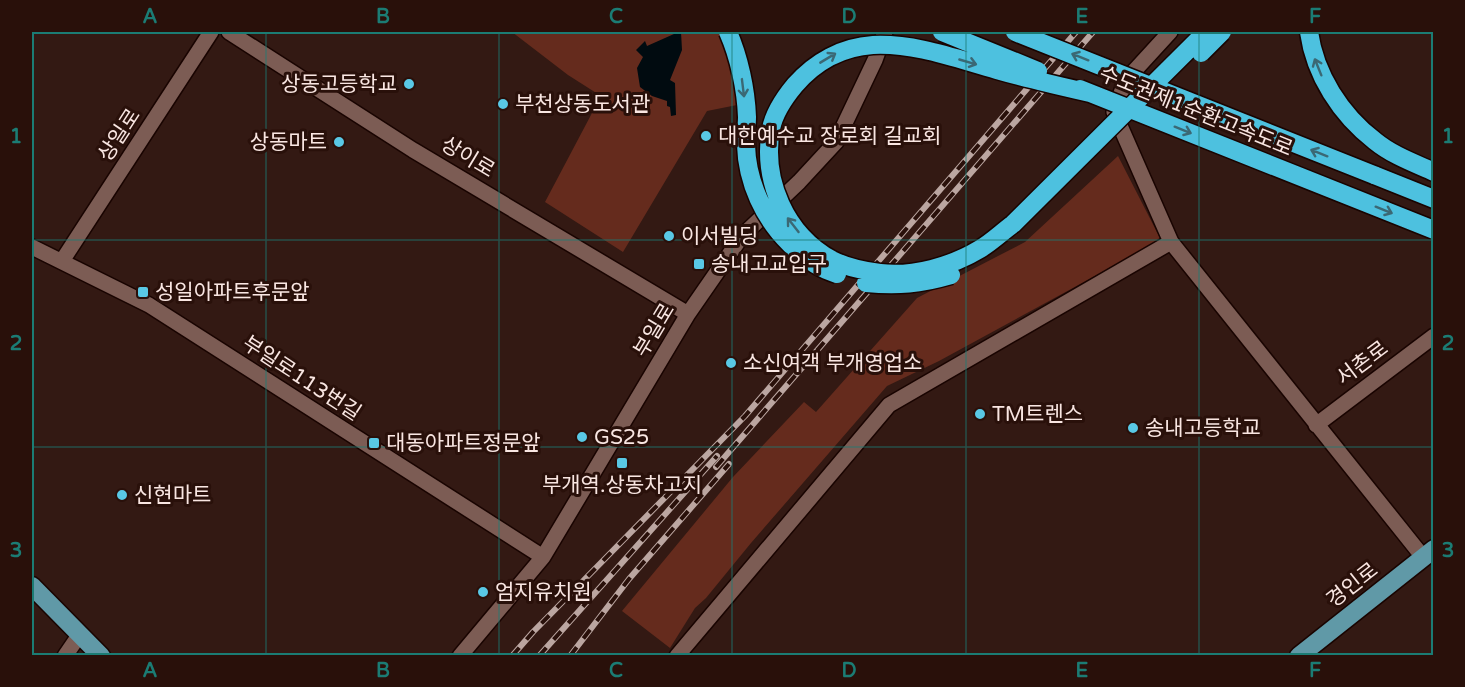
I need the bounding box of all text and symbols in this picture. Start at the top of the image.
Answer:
text: A [143,5,158,29]
text: B [376,5,390,29]
text: C [609,5,623,29]
text: D [841,5,857,29]
text: E [1076,5,1089,29]
text: F [1309,5,1321,29]
one-way arrow [1071,51,1089,62]
one-way arrow [819,52,836,64]
one-way arrow [958,57,977,68]
one-way arrow [1312,59,1323,77]
street label: 수도권제1순환고속도로 [1095,61,1296,162]
place label: 상동고등학교 [281,72,397,97]
marker: 상동고등학교 [402,77,416,91]
one-way arrow [738,77,749,97]
place label: 부천상동도서관 [515,92,650,117]
marker: 부천상동도서관 [496,97,510,111]
street label: 상일로 [93,104,146,166]
place label: 대한예수교 장로회 길교회 [718,124,941,149]
text: 1 [10,125,22,149]
one-way arrow [1173,125,1192,136]
text: 1 [1442,125,1454,149]
marker: 대한예수교 장로회 길교회 [699,129,713,143]
place label: 상동마트 [250,130,327,155]
street label: 상이로 [436,132,499,183]
marker: 상동마트 [332,135,346,149]
one-way arrow [1311,147,1329,158]
one-way arrow [1374,205,1392,216]
one-way arrow [787,217,800,233]
place label: 이서빌딩 [681,224,758,249]
marker: 이서빌딩 [662,229,676,243]
place label: 송내고교입구 [711,252,827,277]
marker: 송내고교입구 [692,257,706,271]
place label: 성일아파트후문앞 [155,280,310,305]
marker: 성일아파트후문앞 [136,285,150,299]
street label: 부일로 [629,299,680,362]
street label: 부일로113번길 [238,331,366,426]
text: 2 [10,332,22,356]
text: 2 [1442,332,1454,356]
street label: 서촌로 [1332,336,1393,391]
place label: 소신여객 부개영업소 [743,351,922,376]
marker: 소신여객 부개영업소 [724,356,738,370]
place label: TM트렌스 [992,402,1083,427]
marker: TM트렌스 [973,407,987,421]
place label: 송내고등학교 [1145,416,1261,441]
marker: 송내고등학교 [1126,421,1140,435]
place label: GS25 [594,425,649,450]
marker: GS25 [575,430,589,444]
place label: 대동아파트정문앞 [386,431,541,456]
marker: 대동아파트정문앞 [367,436,381,450]
marker: 부개역.상동차고지 [615,456,629,470]
place label: 부개역.상동차고지 [542,473,702,498]
place label: 신현마트 [134,483,211,508]
marker: 신현마트 [115,488,129,502]
text: 3 [10,539,22,563]
text: 3 [1442,539,1454,563]
street label: 경인로 [1322,558,1383,613]
place label: 엄지유치원 [495,580,592,605]
marker: 엄지유치원 [476,585,490,599]
text: A [143,659,158,683]
text: B [376,659,390,683]
text: C [609,659,623,683]
text: D [841,659,857,683]
text: E [1076,659,1089,683]
text: F [1309,659,1321,683]

